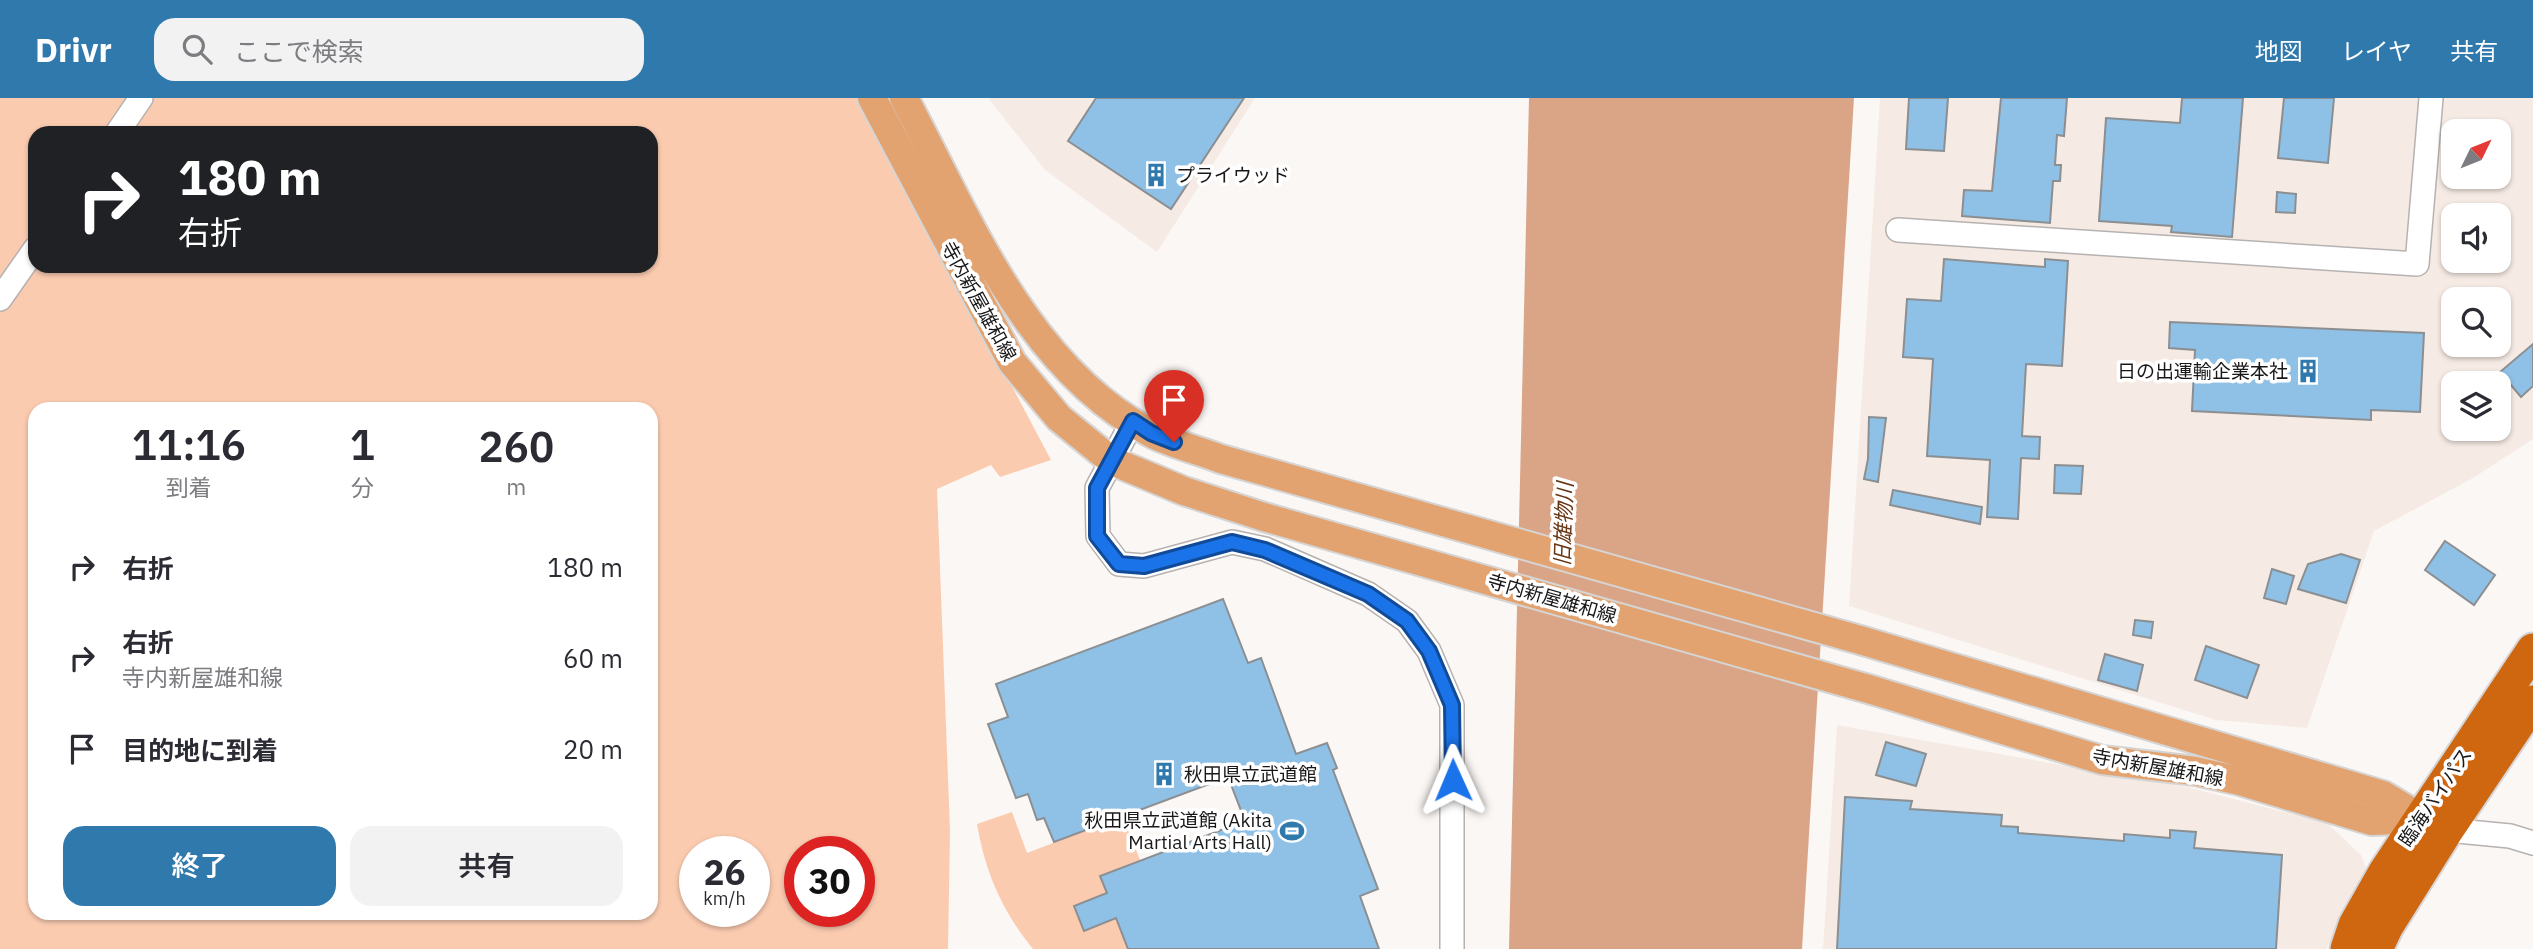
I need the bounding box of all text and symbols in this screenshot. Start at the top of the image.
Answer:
search box [154,18,644,81]
text: Drivr [35,28,112,71]
icon: search [178,30,216,68]
text: ここで検索 [234,34,364,68]
text: 地図 [2255,35,2303,67]
text: レイヤ [2341,35,2412,67]
text: 共有 [2450,35,2498,67]
north arrow [2441,119,2511,189]
map controls [2441,119,2511,441]
text: 180 m [178,145,322,208]
icon: right [63,154,154,245]
building icon: プライウッド [1142,161,1170,189]
place label: プライウッド [1176,163,1290,187]
button: sound [2441,203,2511,273]
text: 右折 [178,211,242,253]
street label: 寺内新屋雄和線 [936,237,1022,365]
button: search [2441,287,2511,357]
building icon: 日の出運輸企業本社 [2294,357,2322,385]
place label: 日の出運輸企業本社 [2117,359,2288,383]
pin [1144,370,1204,442]
button: layers [2441,371,2511,441]
icon: arrive [1155,381,1193,419]
text: 11:16 [132,417,246,472]
text: 1 [350,417,375,472]
text: 260 [479,419,554,474]
text: m [506,471,526,501]
text: 到着 [166,472,212,502]
text: 分 [351,472,374,502]
water label: 旧雄物川 [1548,480,1579,566]
icon: right [63,548,101,586]
text: 180 m [547,550,623,584]
text: 右折 [122,551,174,585]
street label: 寺内新屋雄和線 [1485,568,1619,628]
text: 右折 [122,625,174,659]
icon: right [63,639,101,677]
text: 60 m [563,641,623,675]
text: 寺内新屋雄和線 [122,662,283,692]
icon: arrive [63,730,101,768]
text: 20 m [563,732,623,766]
text: 目的地に到着 [122,733,278,767]
position arrow [1416,743,1490,817]
street label: 臨海バイパス [2393,743,2477,851]
street label: 寺内新屋雄和線 [2090,744,2226,790]
building icon: 秋田県立武道館 [1150,760,1178,788]
place label: 秋田県立武道館 [1184,762,1317,786]
place label: 秋田県立武道館 (Akita Martial Arts Hall) [1084,808,1272,854]
sports icon: 秋田県立武道館 (Akita Martial Arts Hall) [1278,817,1306,845]
button: 終了 [63,826,336,906]
button: 共有 [350,826,623,906]
speed limit sign: 30 [784,836,875,927]
text: 26 [703,849,746,895]
text: km/h [703,887,746,910]

